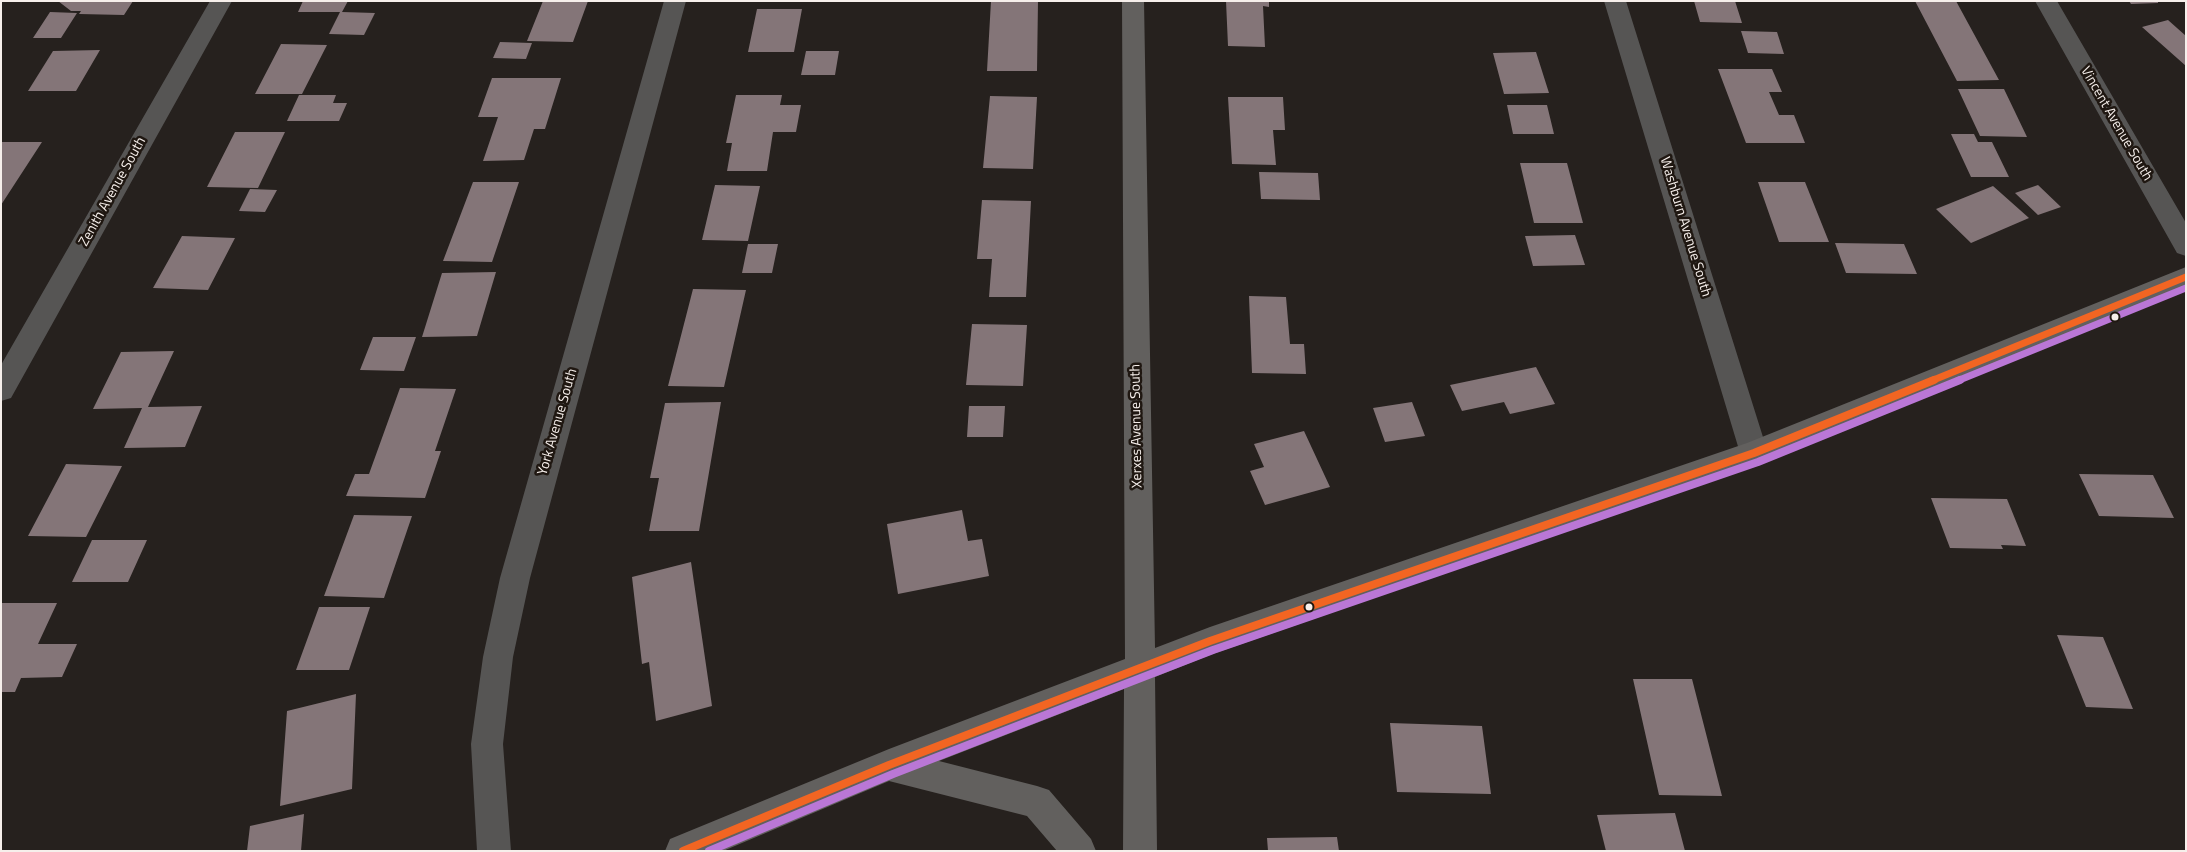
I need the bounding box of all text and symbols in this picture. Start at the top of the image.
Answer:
street label: Vincent Avenue South [2076,64,2156,184]
street label: Zenith Avenue South [76,134,150,250]
street label: Washburn Avenue South [1656,155,1714,299]
unlabelled marker [2110,312,2120,322]
street label: Xerxes Avenue South [1128,364,1146,488]
street label: York Avenue South [535,367,581,477]
unlabelled marker [1304,602,1314,612]

